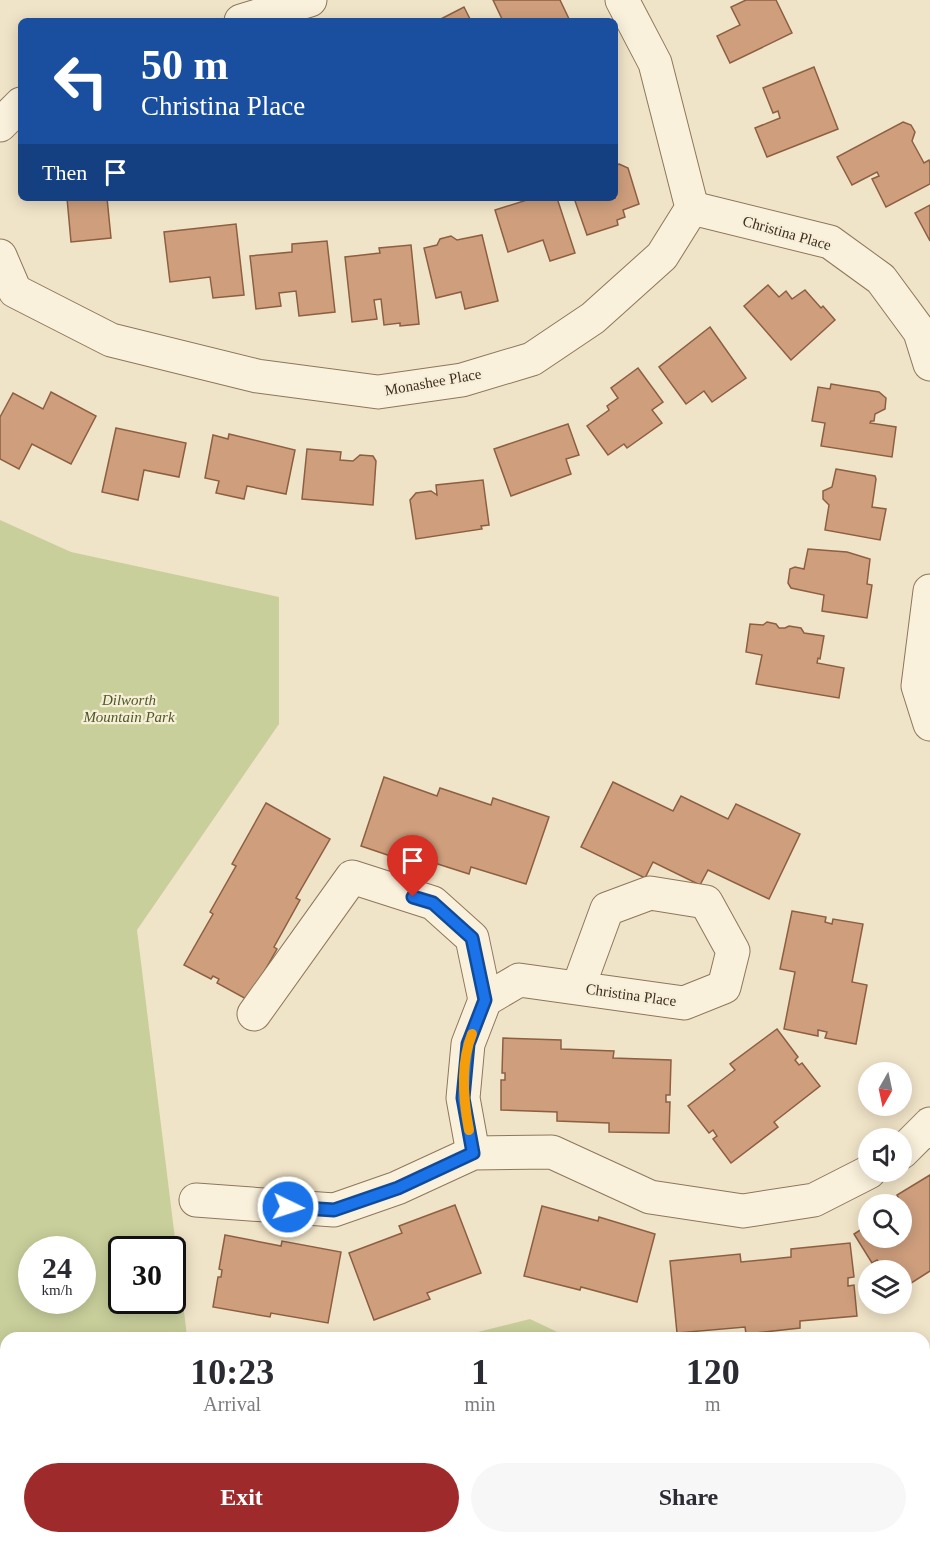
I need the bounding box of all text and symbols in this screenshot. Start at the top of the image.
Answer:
icon: left [42,42,120,120]
text: 50 m [141,42,229,88]
text: Christina Place [141,91,305,121]
icon: arrive [99,156,132,189]
text: Then [42,160,87,185]
street label: Christina Place [741,213,833,253]
street label: Monashee Place [383,366,483,398]
park label: Dilworth Mountain Park [82,692,175,725]
pin [387,835,438,897]
icon: arrive [396,844,429,877]
street label: Christina Place [585,981,678,1009]
north arrow [858,1062,912,1116]
map controls [858,1062,912,1314]
button: sound [858,1128,912,1182]
position arrow [256,1175,320,1239]
button: search [858,1194,912,1248]
speed limit sign: 30 [108,1236,186,1314]
text: 24 [42,1251,72,1284]
button: layers [858,1260,912,1314]
text: km/h [42,1282,72,1298]
text: 10:23 [190,1352,274,1392]
text: 1 [471,1352,489,1392]
text: 120 [686,1352,740,1392]
text: Arrival [203,1393,261,1415]
text: min [464,1393,496,1415]
text: m [705,1393,721,1415]
button: Exit [24,1463,459,1532]
button: Share [471,1463,906,1532]

